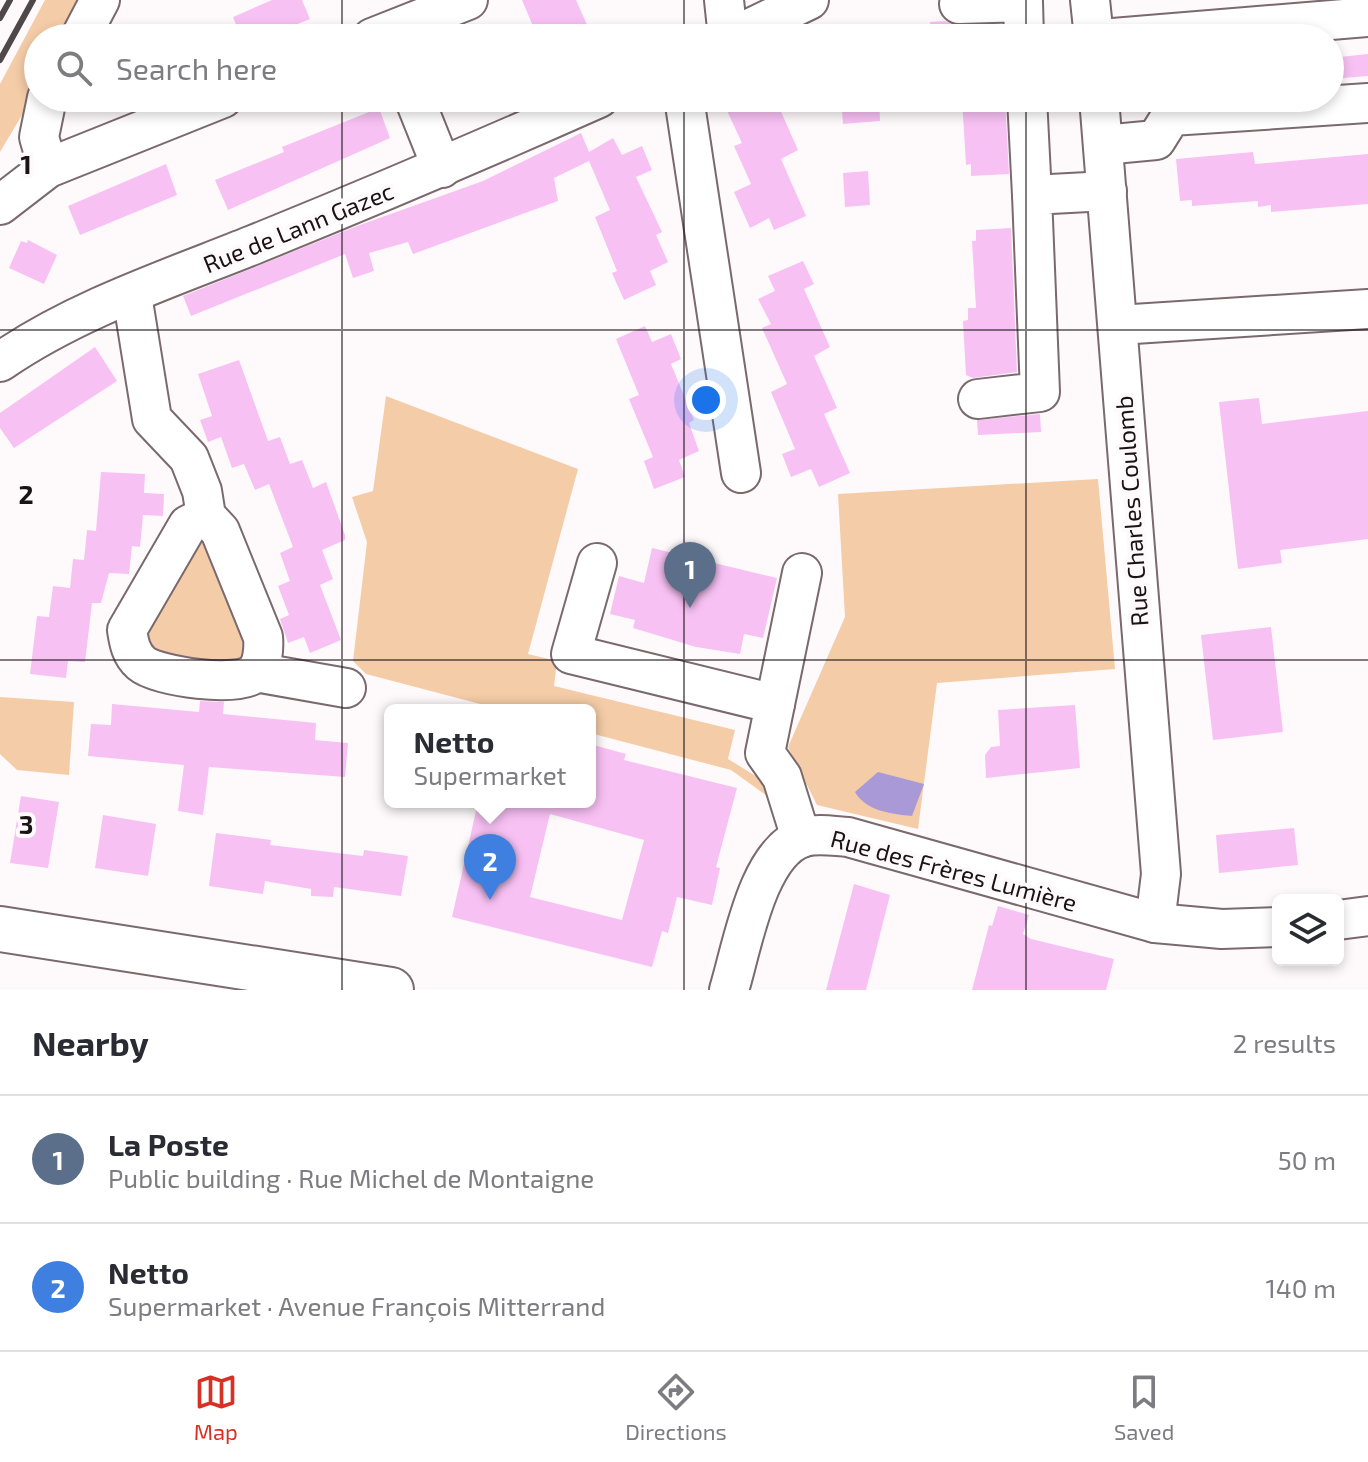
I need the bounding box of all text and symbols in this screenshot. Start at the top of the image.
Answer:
search box [24,24,1344,112]
icon: search [52,46,96,90]
text: Search here [116,50,277,86]
text: 1 [20,148,32,179]
street label: Rue de Lann Gazec [199,176,397,278]
your location [686,380,726,420]
street label: Rue Charles Coulomb [1108,395,1154,627]
text: 2 [18,478,34,509]
pin: 1 [664,542,716,608]
popup [384,704,596,808]
text: Netto [413,723,494,759]
text: Supermarket [413,759,567,790]
text: 3 [19,808,33,839]
street label: Rue des Frères Lumière [828,823,1080,917]
pin: 2 [464,834,516,900]
map controls [1272,894,1344,966]
button: layers [1272,894,1344,966]
text: Nearby [32,1022,149,1063]
text: 2 results [1233,1027,1336,1058]
text: La Poste [108,1126,229,1162]
text: 1 [52,1144,64,1175]
text: 50 m [1278,1144,1336,1175]
text: Public building · Rue Michel de Montaigne [108,1162,594,1193]
text: Netto [108,1254,189,1290]
text: 2 [50,1272,66,1303]
text: 140 m [1265,1272,1336,1303]
text: Supermarket · Avenue François Mitterrand [108,1290,605,1321]
tab: Map [194,1370,238,1444]
tab: Directions [625,1370,727,1444]
tab: Saved [1114,1370,1174,1444]

